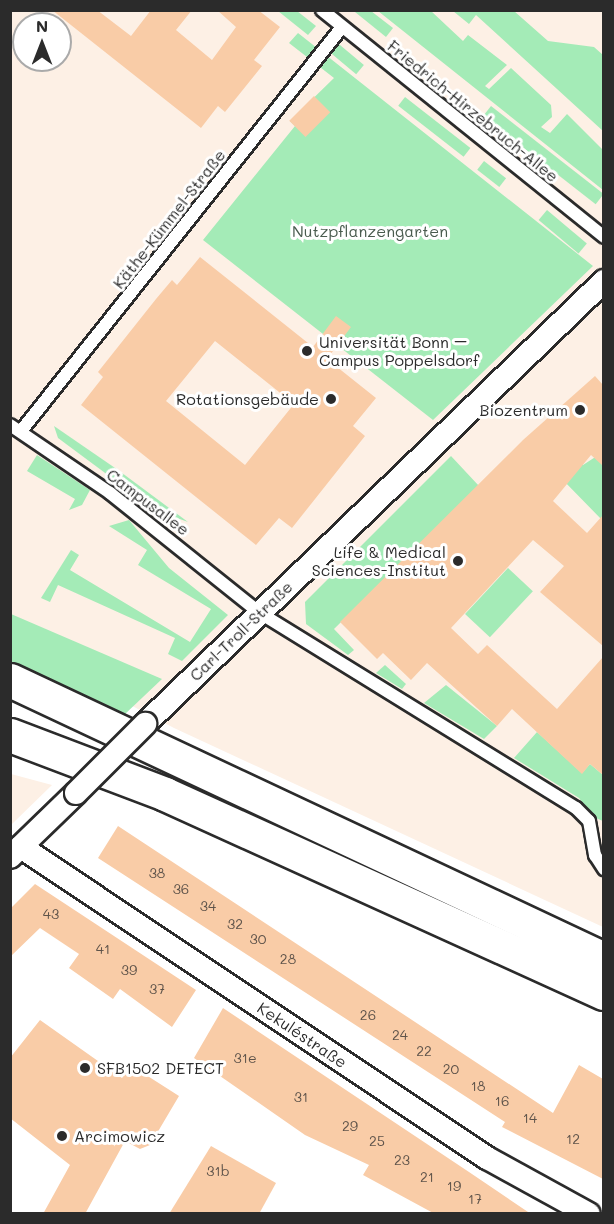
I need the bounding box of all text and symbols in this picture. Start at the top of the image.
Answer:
north arrow [12,12,72,72]
text: N [36,15,48,36]
street label: Friedrich-Hirzebruch-Allee [384,36,562,186]
street label: Käthe-Kümmel-Straße [109,146,229,292]
park label: Nutzpflanzengarten [292,221,448,241]
place label: Universität Bonn – Campus Poppelsdorf [319,332,479,370]
marker: Universität Bonn – Campus Poppelsdorf [300,344,314,358]
place label: Rotationsgebäude [176,389,319,409]
marker: Rotationsgebäude [324,392,338,406]
place label: Biozentrum [479,400,568,420]
marker: Biozentrum [573,403,587,417]
street label: Campusallee [103,465,193,539]
place label: Life & Medical Sciences-Institut [312,542,446,580]
marker: Life & Medical Sciences-Institut [451,554,465,568]
street label: Carl-Troll-Straße [186,577,296,685]
house number: 38 [149,865,165,881]
house number: 36 [173,881,189,897]
house number: 34 [200,898,216,914]
house number: 43 [43,906,59,922]
house number: 32 [227,916,243,932]
house number: 30 [250,931,266,947]
house number: 41 [96,941,110,957]
house number: 28 [280,951,296,967]
house number: 39 [121,962,137,978]
house number: 37 [149,981,165,997]
street label: Kekuléstraße [254,998,350,1072]
house number: 26 [360,1007,376,1023]
house number: 24 [392,1027,408,1043]
house number: 22 [416,1043,432,1059]
house number: 31e [233,1050,257,1066]
place label: SFB1502 DETECT [97,1058,224,1078]
marker: SFB1502 DETECT [78,1061,92,1075]
house number: 20 [443,1061,459,1077]
house number: 18 [471,1078,485,1094]
house number: 31 [294,1089,308,1105]
house number: 16 [495,1093,509,1109]
house number: 14 [523,1110,537,1126]
house number: 29 [342,1118,358,1134]
place label: Arcimowicz [74,1126,165,1146]
marker: Arcimowicz [55,1129,69,1143]
house number: 12 [566,1131,580,1147]
house number: 25 [369,1133,385,1149]
house number: 23 [394,1152,410,1168]
house number: 31b [206,1163,230,1179]
house number: 21 [420,1169,434,1185]
house number: 19 [447,1178,461,1194]
house number: 17 [468,1191,482,1207]

